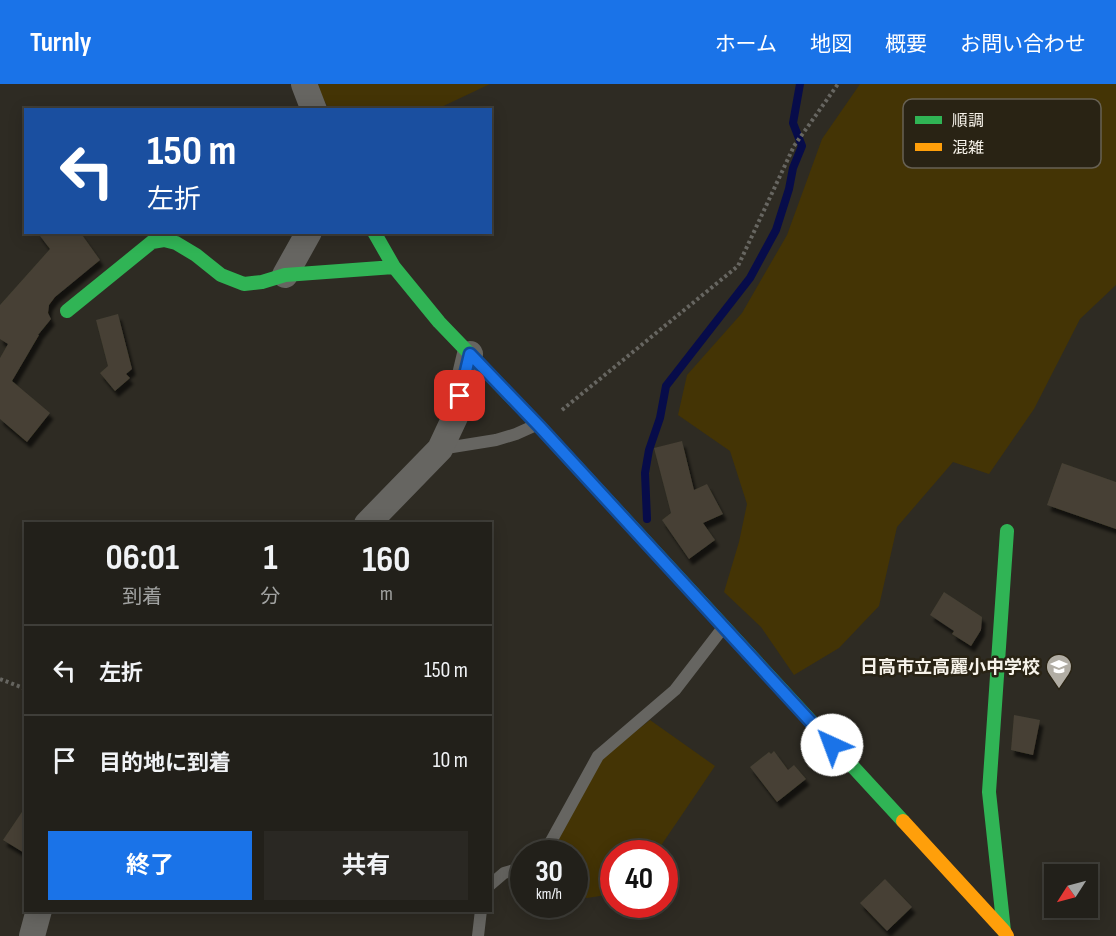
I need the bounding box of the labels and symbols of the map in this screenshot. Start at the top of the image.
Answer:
legend [903,99,1101,168]
text: 順調 [952,112,984,131]
text: 混雑 [952,139,984,158]
pin [434,370,485,421]
school or university icon: 日高市立高麗小中学校 [1044,652,1074,690]
place label: 日高市立高麗小中学校 [860,657,1040,678]
position arrow [800,713,864,777]
speed limit sign: 40 [600,840,678,918]
north arrow [1044,864,1098,918]

